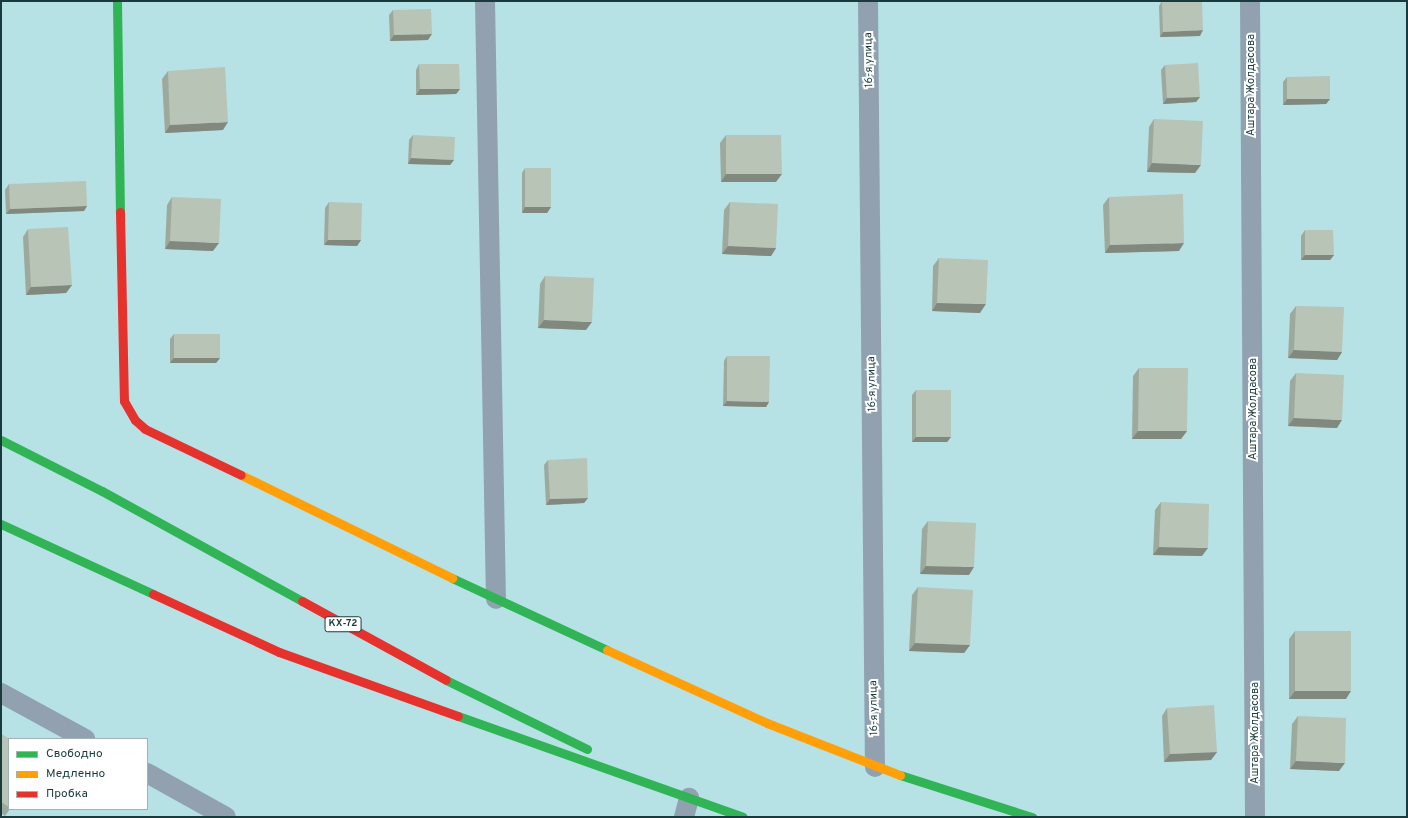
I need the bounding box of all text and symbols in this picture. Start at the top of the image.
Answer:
street label: 16-я улица [862,32,876,88]
street label: Аштара Жолдасова [1244,34,1258,136]
street label: 16-я улица [865,356,879,412]
street label: Аштара Жолдасова [1246,358,1260,460]
road number: КХ-72 [324,616,362,632]
street label: 16-я улица [867,680,881,736]
street label: Аштара Жолдасова [1248,682,1262,784]
legend [8,738,148,810]
text: Свободно [46,746,103,762]
text: Медленно [46,766,105,782]
text: Пробка [46,786,88,802]

